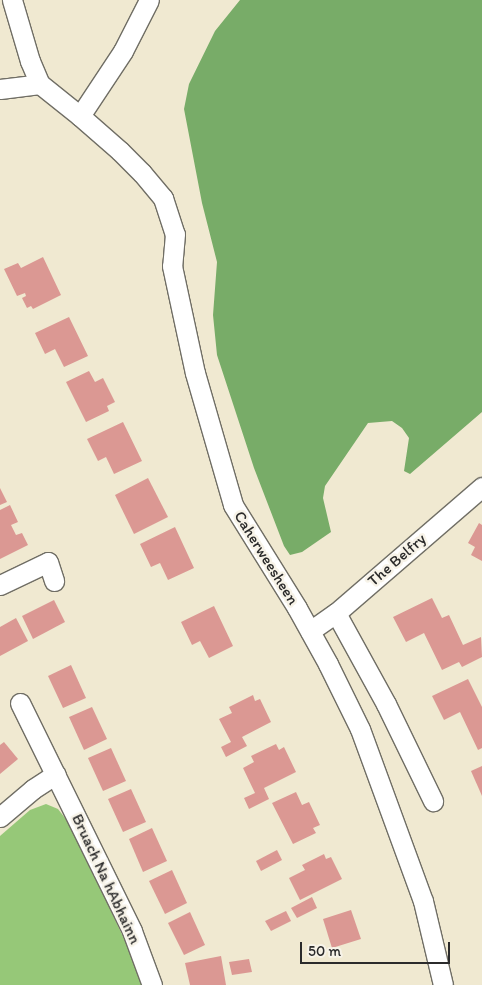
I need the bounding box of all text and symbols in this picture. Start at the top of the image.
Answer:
street label: Caherweesheen [230,508,302,608]
street label: The Belfry [364,529,430,591]
street label: Bruach Na hAbhainn [67,811,145,947]
scale bar [302,932,452,964]
text: 50 m [308,942,341,960]

